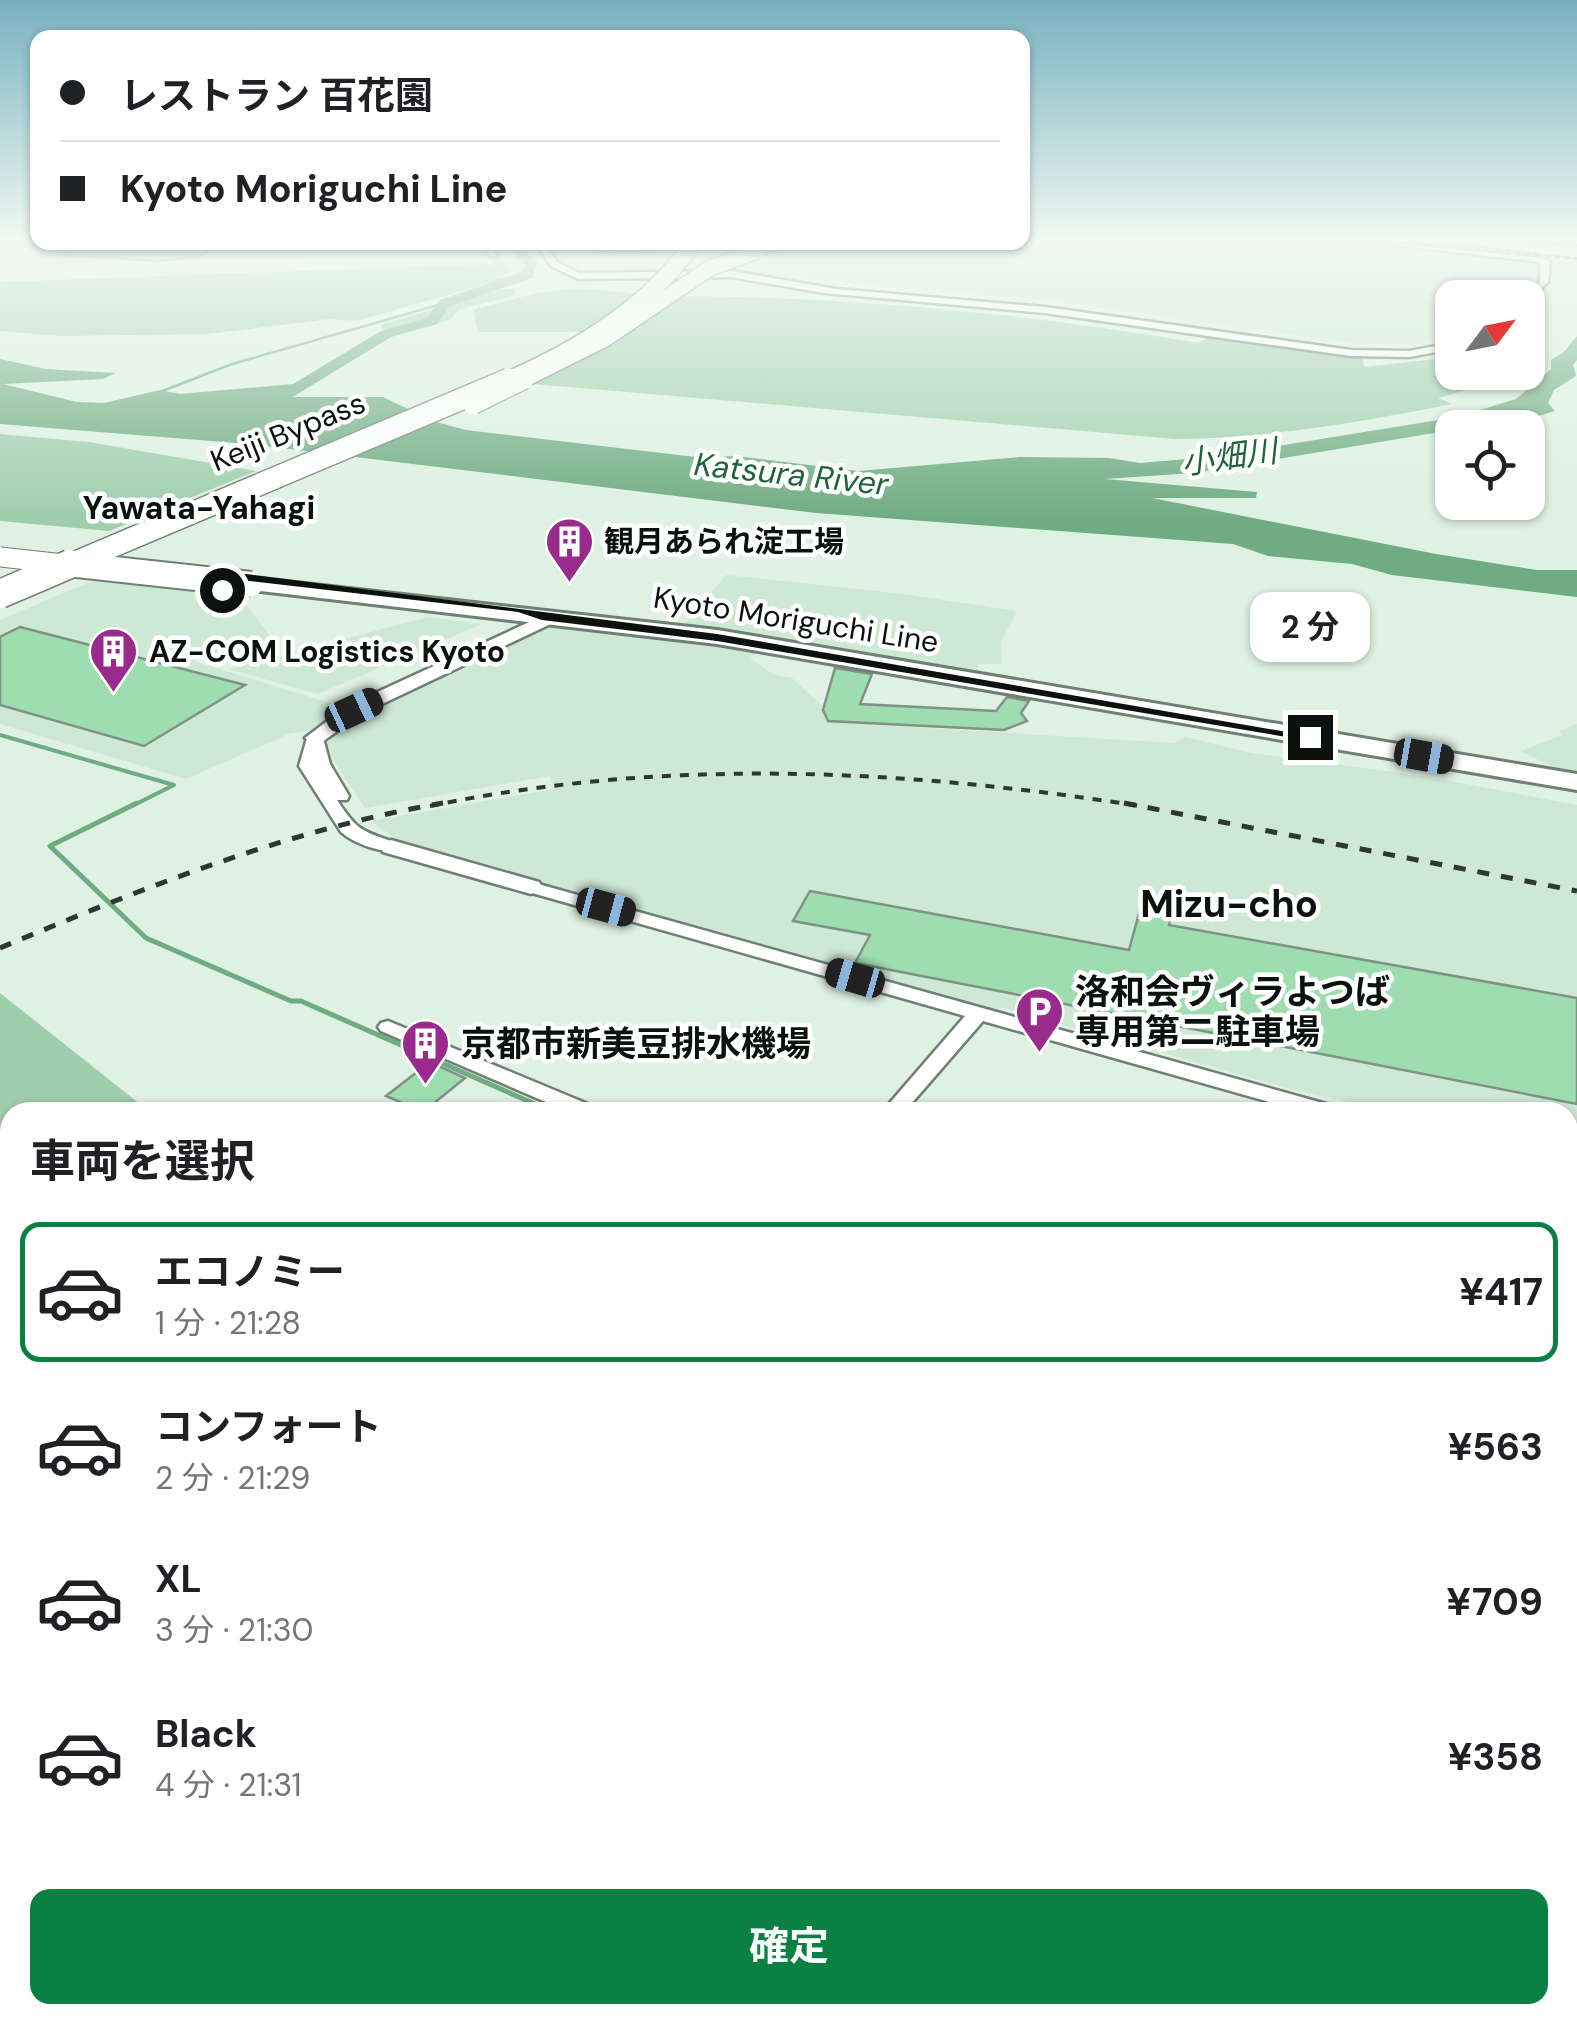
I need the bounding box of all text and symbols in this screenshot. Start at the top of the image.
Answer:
text: レストラン 百花園 [120,71,433,121]
text: Kyoto Moriguchi Line [120,164,507,214]
north arrow [1435,280,1545,390]
map controls [1435,280,1545,520]
street label: Keiji Bypass [205,383,371,480]
button: locate [1435,410,1545,520]
water label: 小畑川 [1179,429,1282,484]
water label: Katsura River [692,443,891,505]
district label: Yawata-Yahagi [83,487,315,529]
building icon: 観月あられ淀工場 [543,516,595,584]
place label: 観月あられ淀工場 [604,522,844,561]
route start [200,568,245,613]
street label: Kyoto Moriguchi Line [651,578,941,661]
callout: 2 分 [1250,592,1370,662]
text: 2 分 [1281,606,1339,648]
building icon: AZ-COM Logistics Kyoto [88,626,140,694]
place label: AZ-COM Logistics Kyoto [149,632,505,671]
car [320,684,388,736]
route end [1288,715,1333,760]
car [1392,736,1456,776]
district label: Mizu-cho [1140,879,1318,929]
car [573,885,639,929]
car [822,955,888,1001]
place label: 洛和会ヴィラよつば 専用第二駐車場 [1075,969,1390,1055]
parking icon: 洛和会ヴィラよつば 専用第二駐車場 [1014,986,1066,1054]
building icon: 京都市新美豆排水機場 [400,1018,452,1086]
place label: 京都市新美豆排水機場 [461,1021,811,1067]
text: 車両を選択 [30,1132,255,1191]
icon: car [35,1247,125,1337]
text: エコノミー [155,1247,345,1297]
text: ¥417 [1459,1267,1543,1317]
text: 1 分 · 21:28 [155,1302,301,1344]
icon: car [35,1402,125,1492]
text: コンフォート [155,1402,382,1452]
text: ¥563 [1448,1422,1543,1472]
text: 2 分 · 21:29 [155,1457,310,1499]
text: XL [155,1554,202,1604]
icon: car [35,1557,125,1647]
text: ¥709 [1446,1577,1543,1627]
text: 3 分 · 21:30 [155,1609,313,1651]
text: Black [155,1709,257,1759]
icon: car [35,1712,125,1802]
text: ¥358 [1448,1732,1543,1782]
text: 4 分 · 21:31 [155,1764,302,1806]
button: 確定 [30,1889,1548,2004]

